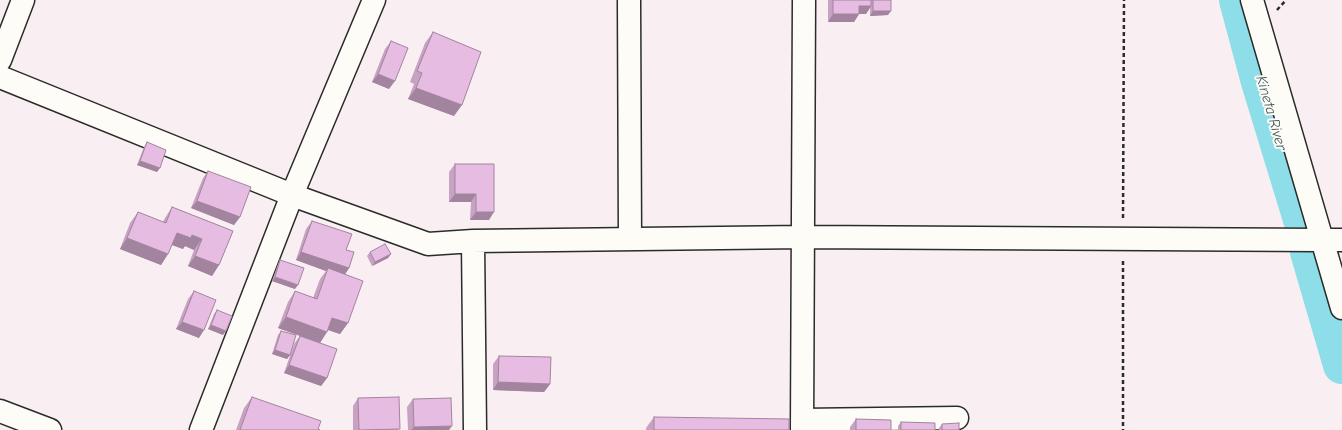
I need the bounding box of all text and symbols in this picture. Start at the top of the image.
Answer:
water label: Kineta River [1252,74,1290,152]

